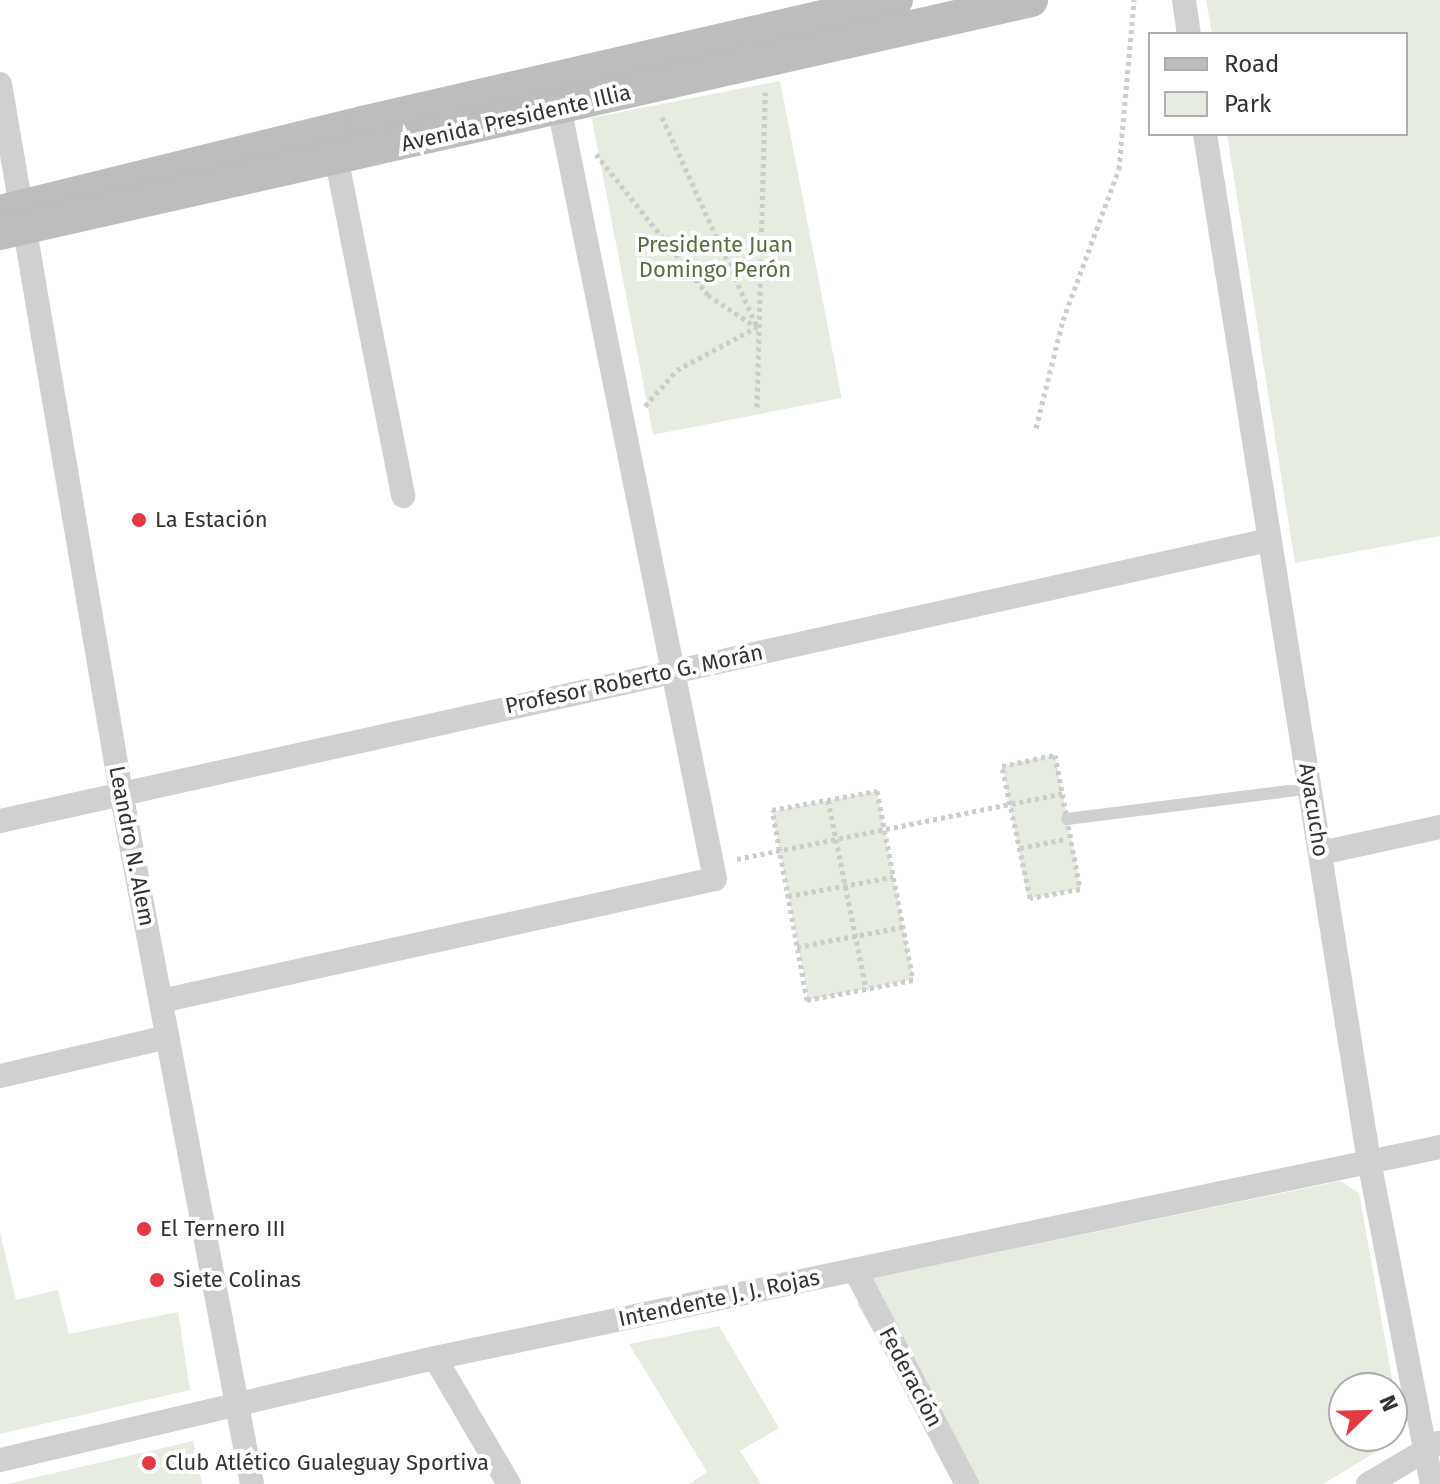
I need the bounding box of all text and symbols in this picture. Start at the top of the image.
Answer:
legend [1148,32,1408,136]
text: Road [1224,50,1279,78]
street label: Avenida Presidente Illia [399,79,633,157]
text: Park [1224,90,1271,118]
park label: Presidente Juan Domingo Perón [637,231,793,282]
place label: La Estación [155,507,268,533]
marker: La Estación [130,511,148,529]
street label: Profesor Roberto G. Morán [503,639,765,719]
street label: Ayacucho [1294,761,1334,859]
street label: Leandro N. Alem [104,764,160,928]
place label: El Ternero III [160,1216,285,1242]
marker: El Ternero III [135,1220,153,1238]
street label: Intendente J. J. Rojas [616,1264,822,1332]
place label: Siete Colinas [173,1267,301,1293]
marker: Siete Colinas [148,1271,166,1289]
street label: Federación [874,1323,948,1431]
north arrow [1328,1372,1408,1452]
text: N [1373,1391,1404,1415]
place label: Club Atlético Gualeguay Sportiva [165,1450,489,1476]
marker: Club Atlético Gualeguay Sportiva [140,1454,158,1472]

